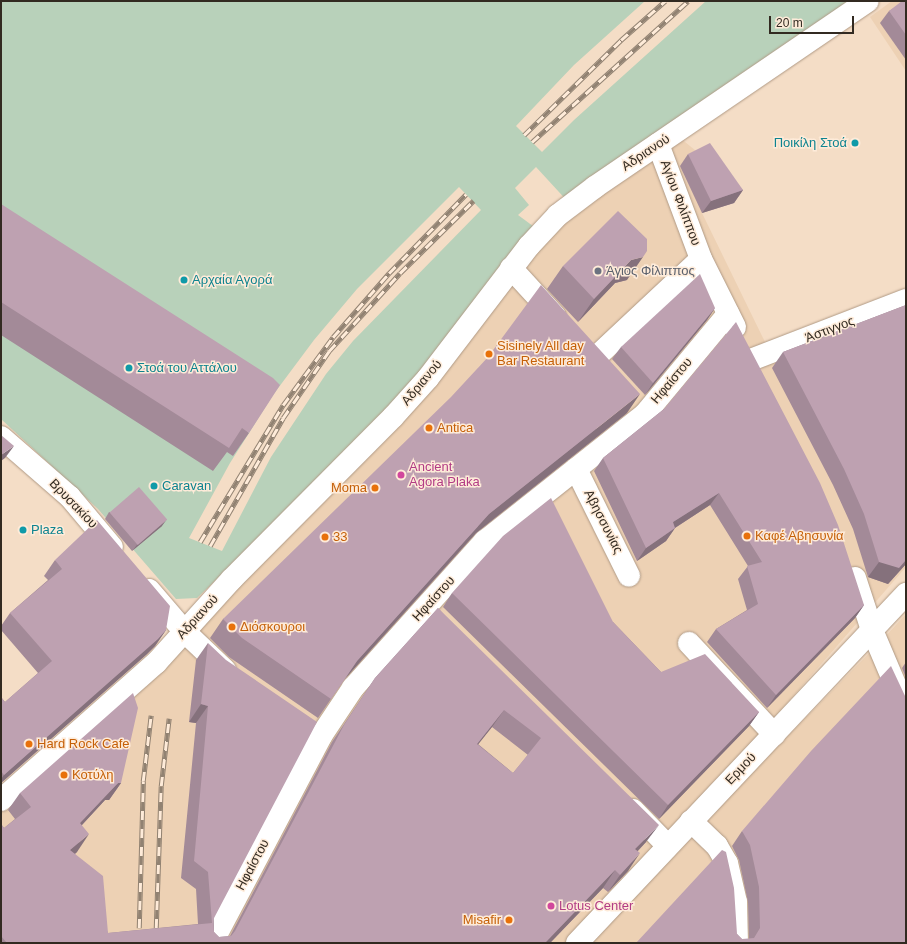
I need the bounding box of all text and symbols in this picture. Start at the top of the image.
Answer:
scale bar [771,8,856,34]
text: 20 m [776,16,803,30]
street label: Αδριανού [619,131,673,175]
place label: Ποικίλη Στοά [774,135,847,151]
marker: Ποικίλη Στοά [850,138,860,148]
street label: Αγίου Φιλίππου [656,158,704,248]
place label: Άγιος Φίλιππος [606,263,695,279]
marker: Άγιος Φίλιππος [593,266,603,276]
place label: Αρχαία Αγορά [192,272,273,288]
marker: Αρχαία Αγορά [179,275,189,285]
street label: Άστιγγος [803,314,857,346]
place label: Sisinely All day Bar Restaurant [497,339,584,370]
marker: Sisinely All day Bar Restaurant [484,349,494,359]
street label: Ηφαίστου [648,355,696,407]
street label: Αδριανού [398,357,446,409]
place label: Στοά του Αττάλου [137,360,238,376]
marker: Στοά του Αττάλου [124,363,134,373]
place label: Antica [437,420,473,436]
marker: Antica [424,423,434,433]
place label: Ancient Agora Plaka [409,460,480,491]
marker: Ancient Agora Plaka [396,470,406,480]
street label: Βρυσακίου [46,476,100,532]
place label: Caravan [162,478,211,494]
place label: Moma [331,480,367,496]
marker: Caravan [149,481,159,491]
marker: Moma [370,483,380,493]
street label: Αβησσυνίας [580,487,626,557]
place label: Plaza [31,522,64,538]
marker: Plaza [18,525,28,535]
place label: Καφέ Αβησυνία [755,528,844,544]
place label: 33 [333,529,347,545]
marker: Καφέ Αβησυνία [742,531,752,541]
marker: 33 [320,532,330,542]
street label: Ηφαίστου [410,573,458,625]
street label: Αδριανού [174,592,222,642]
place label: Διόσκουροι [240,619,305,635]
marker: Διόσκουροι [227,622,237,632]
place label: Hard Rock Cafe [37,736,129,752]
marker: Hard Rock Cafe [24,739,34,749]
street label: Ερμού [722,750,760,788]
place label: Κοτύλη [72,767,114,783]
marker: Κοτύλη [59,770,69,780]
street label: Ηφαίστου [233,837,273,893]
place label: Lotus Center [559,898,633,914]
marker: Lotus Center [546,901,556,911]
place label: Misafir [463,912,501,928]
marker: Misafir [504,915,514,925]

